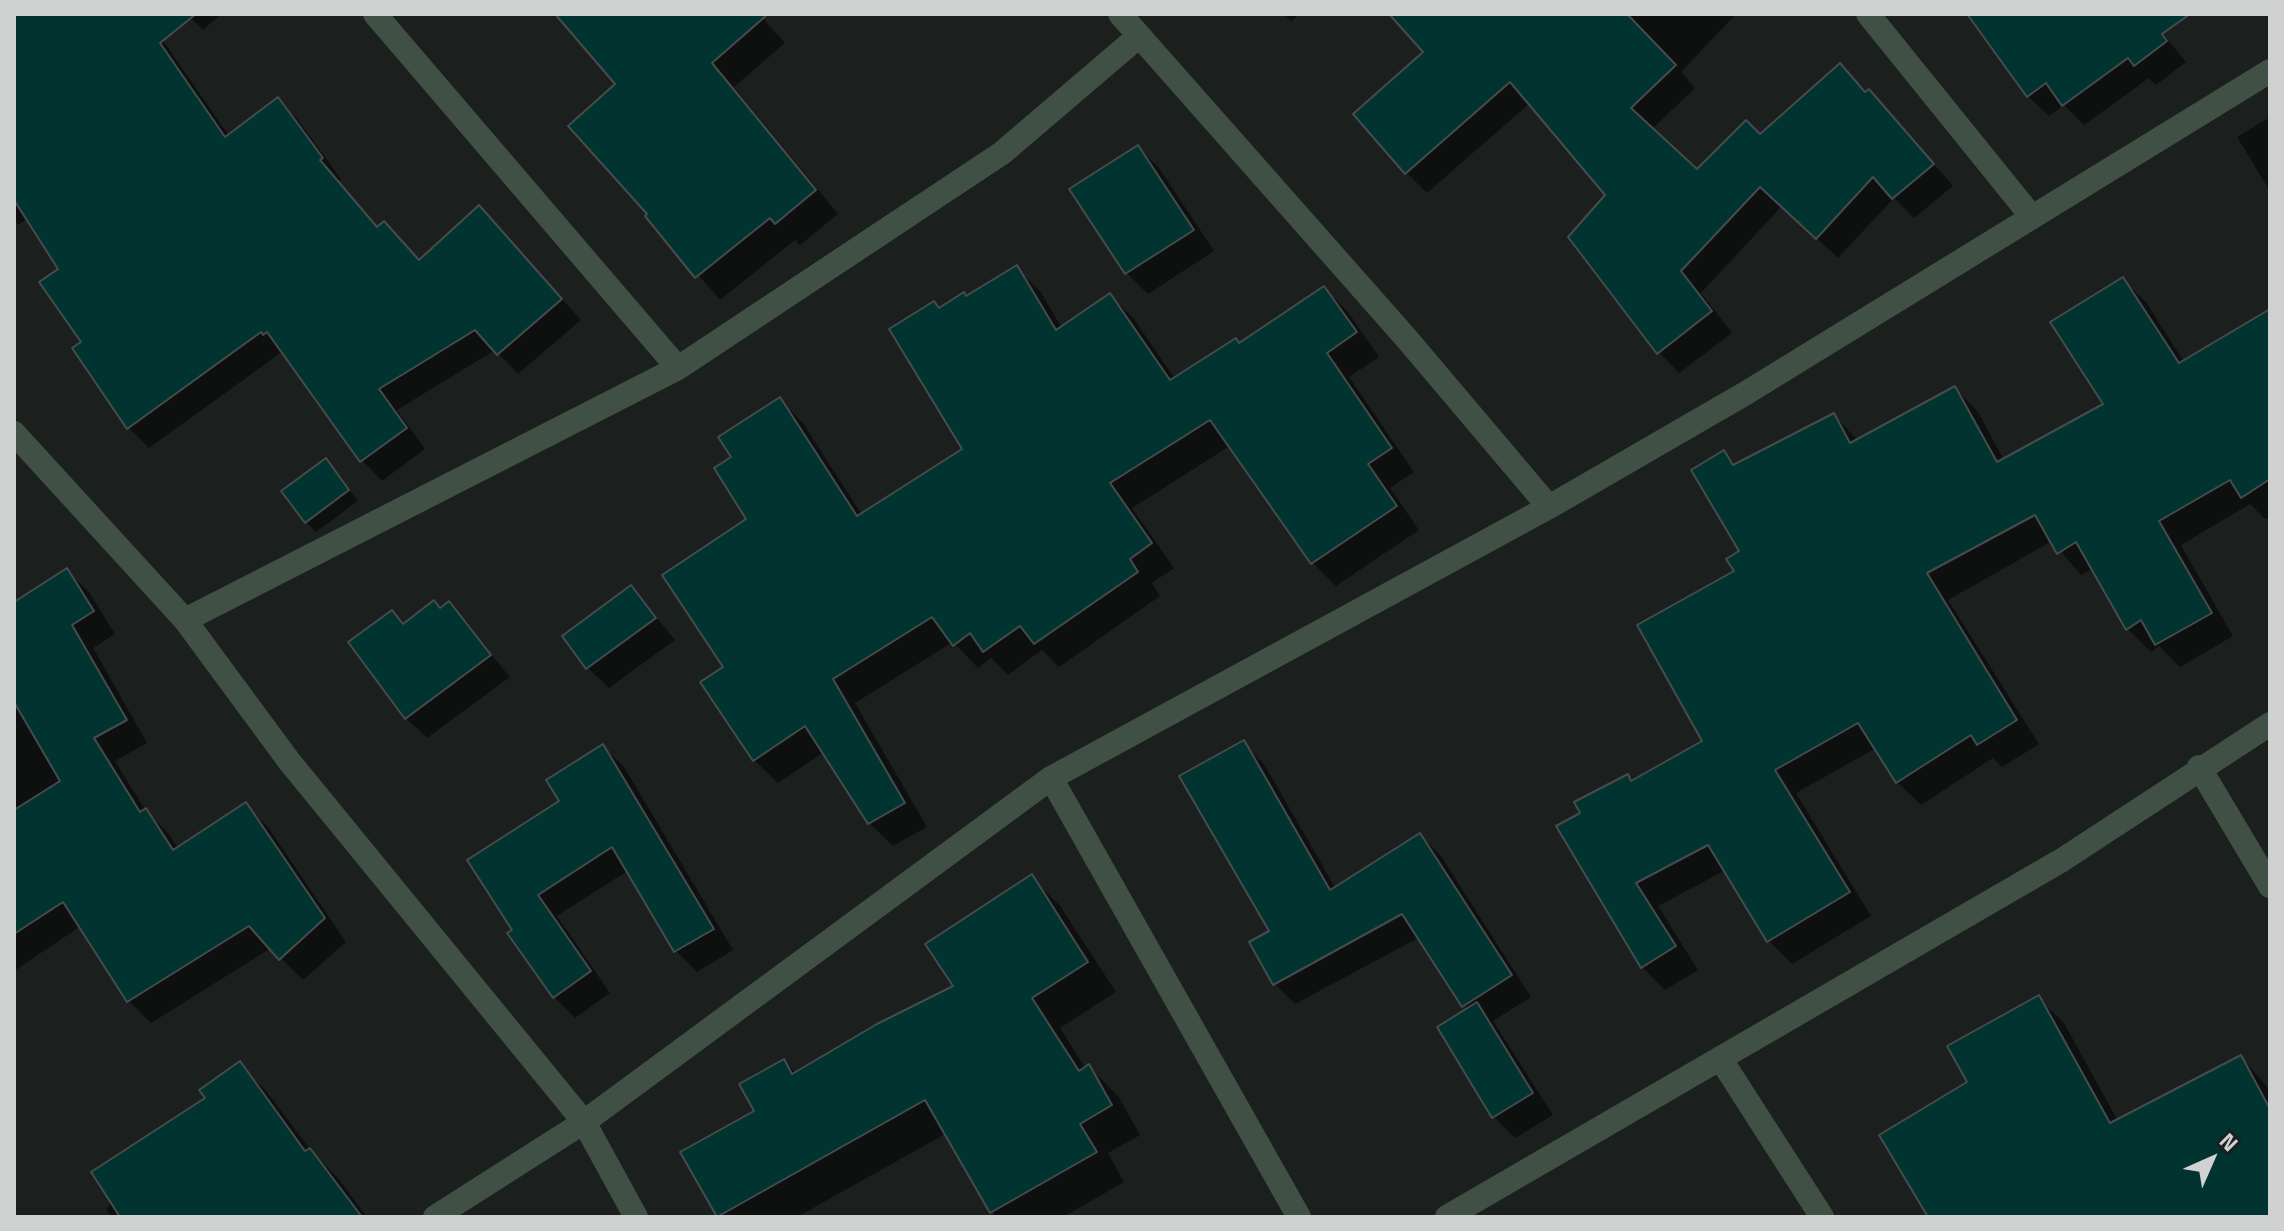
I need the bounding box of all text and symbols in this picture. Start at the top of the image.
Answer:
north arrow [2172,1119,2252,1199]
text: N [2212,1125,2246,1159]

